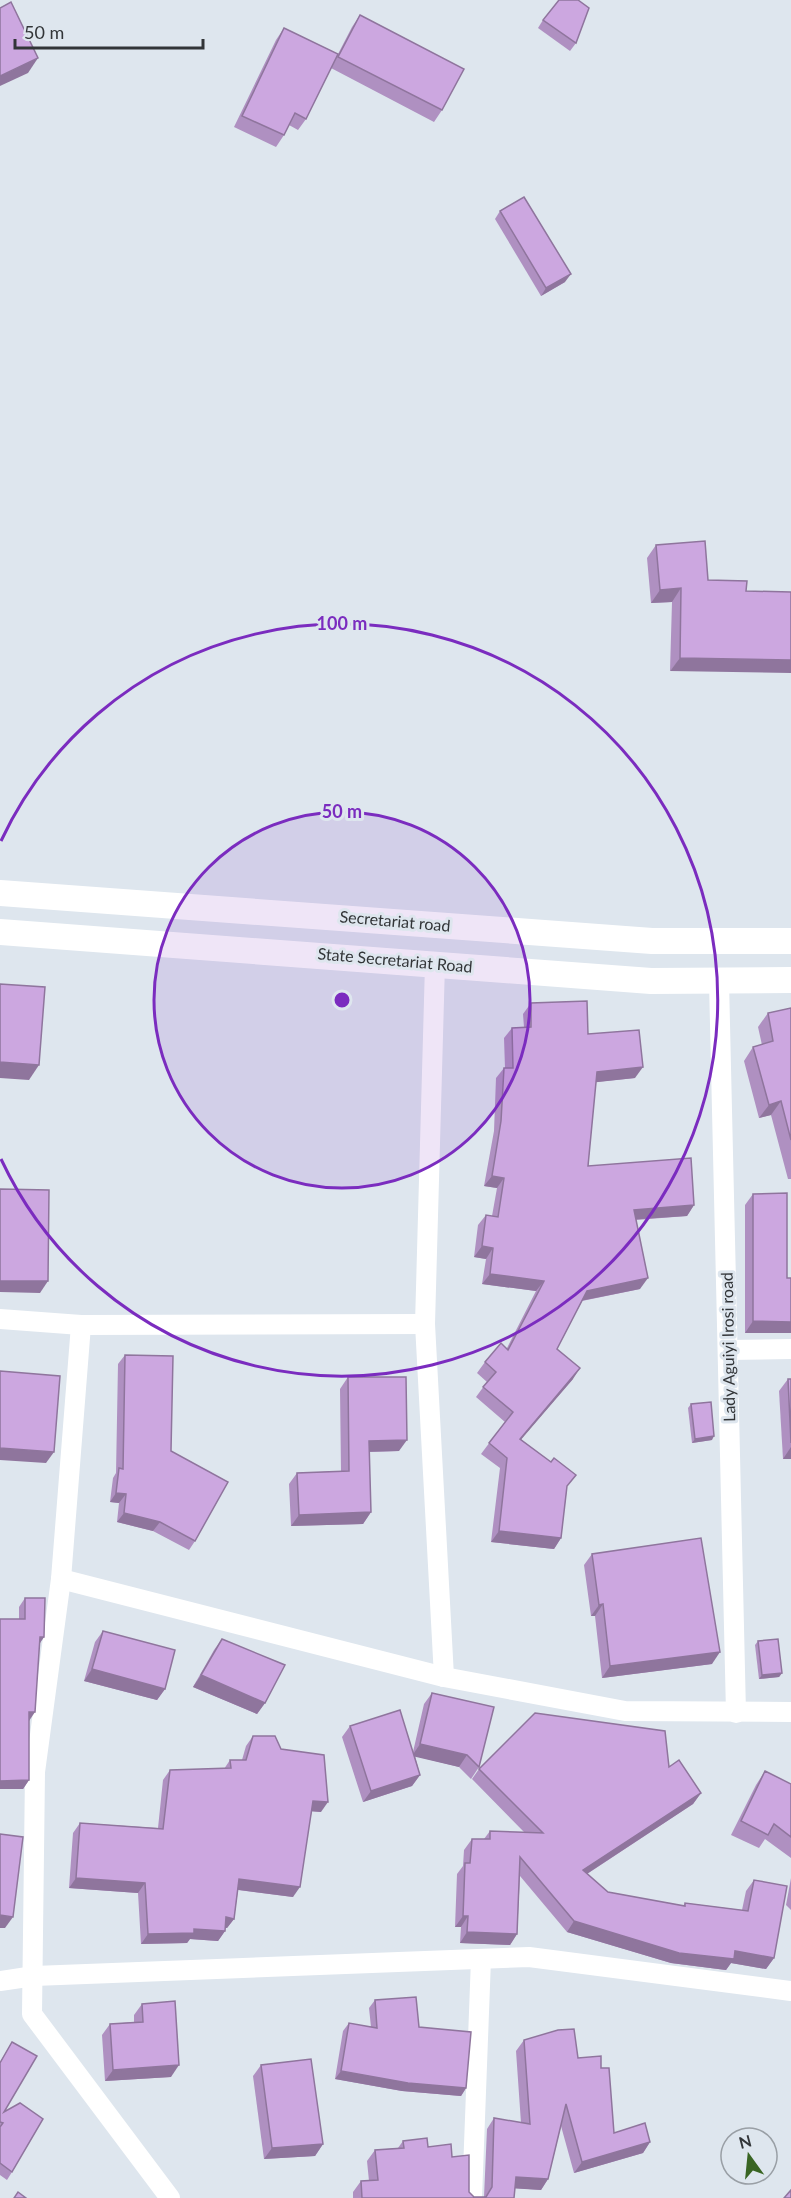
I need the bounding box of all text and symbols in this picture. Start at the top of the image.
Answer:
scale bar [15,12,202,50]
text: 50 m [24,21,64,43]
text: 100 m [317,612,367,634]
text: 50 m [322,800,362,822]
street label: Secretariat road [339,906,451,935]
street label: State Secretariat Road [317,943,473,976]
centre of rings [332,990,352,1010]
street label: Lady Aguiyi Irosi road [717,1272,738,1422]
north arrow [719,2126,779,2186]
text: N [737,2130,753,2152]

